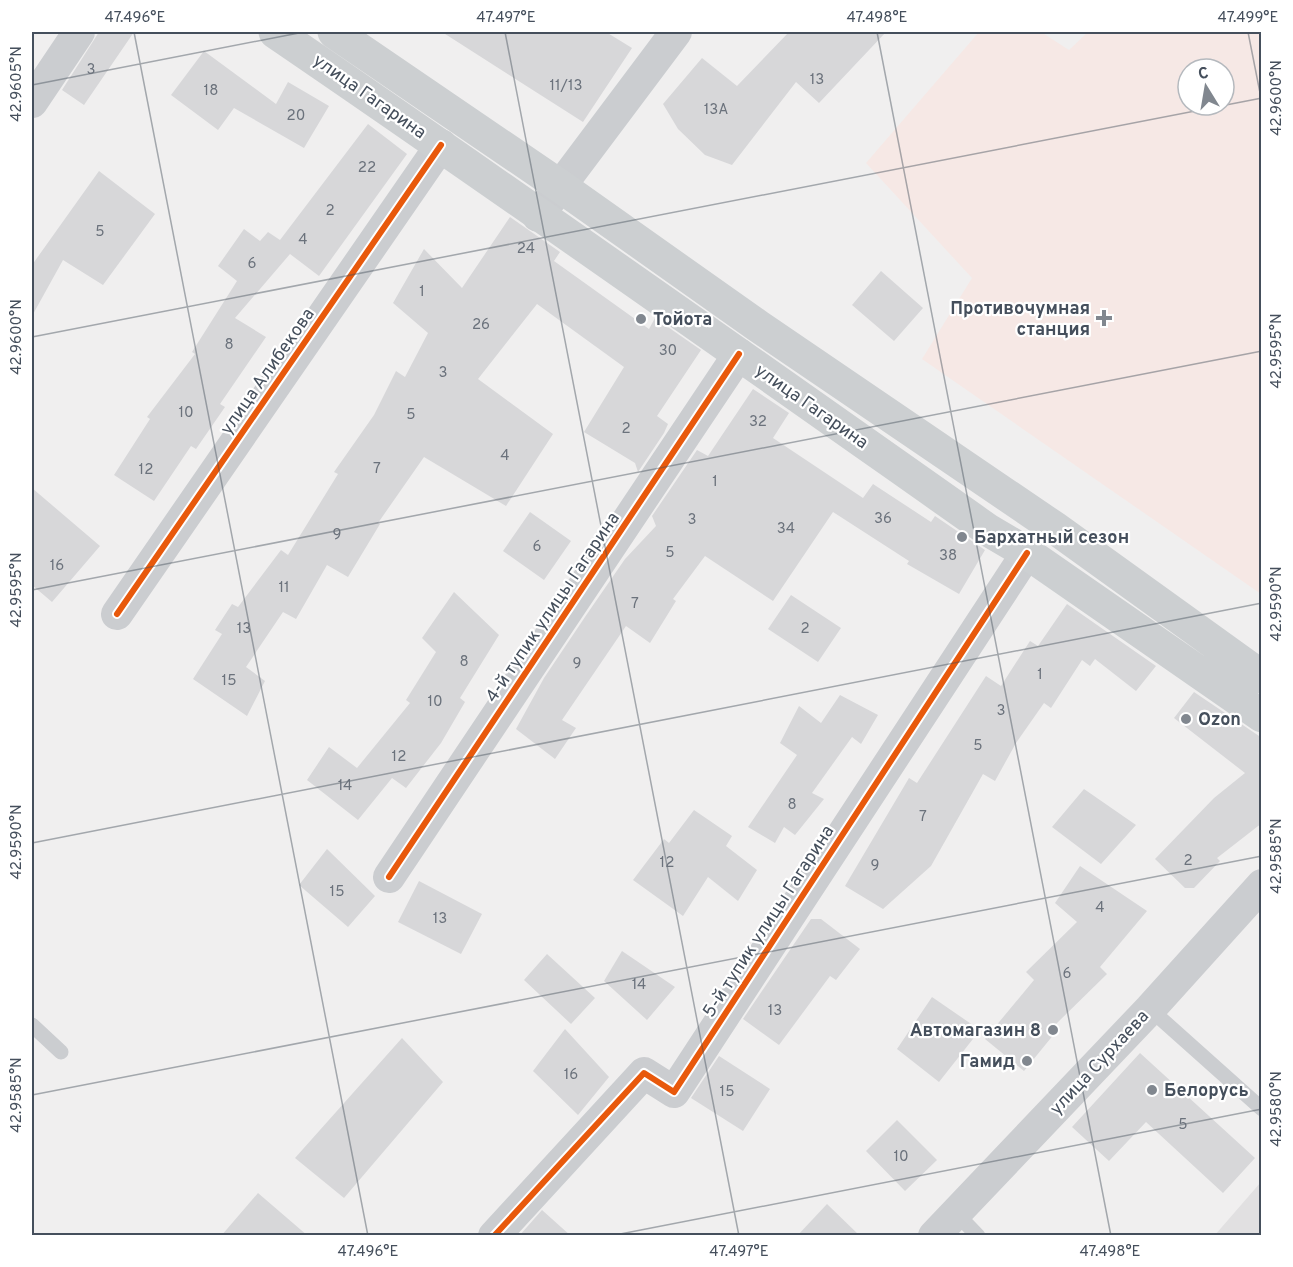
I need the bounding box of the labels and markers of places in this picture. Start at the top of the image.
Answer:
place label: Противочумная станция [950,298,1090,342]
place label: Тойота [653,309,712,332]
marker: Противочумная станция [1095,309,1113,327]
marker: Тойота [634,312,648,326]
place label: Бархатный сезон [974,527,1129,550]
marker: Бархатный сезон [955,530,969,544]
place label: Ozon [1198,709,1241,732]
marker: Ozon [1179,712,1193,726]
place label: Автомагазин 8 [910,1020,1041,1043]
marker: Автомагазин 8 [1046,1023,1060,1037]
place label: Гамид [960,1051,1015,1074]
marker: Гамид [1020,1054,1034,1068]
place label: Белорусь [1164,1080,1249,1103]
marker: Белорусь [1145,1083,1159,1097]

